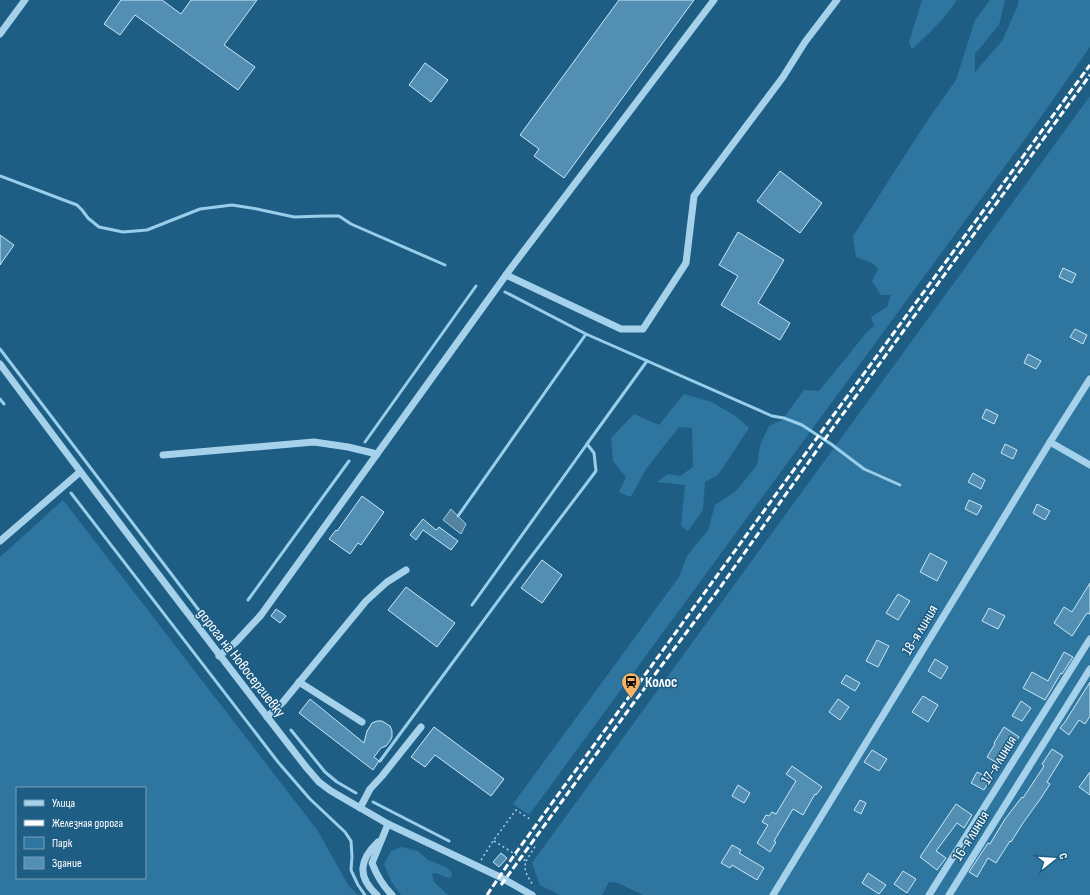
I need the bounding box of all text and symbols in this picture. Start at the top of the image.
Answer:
street label: 18-я линия [898,601,942,659]
street label: дорога на Новосергиевку [193,605,290,721]
station icon: Колос [620,671,642,699]
place label: Колос [645,673,677,692]
street label: 17-я линия [977,732,1021,788]
legend [16,787,146,879]
text: Улица [52,796,76,811]
street label: 16-я линия [948,807,994,865]
text: Железная дорога [52,816,124,831]
text: Парк [52,836,73,851]
north arrow [1034,839,1074,879]
text: С [1056,852,1070,861]
text: Здание [52,856,82,871]

